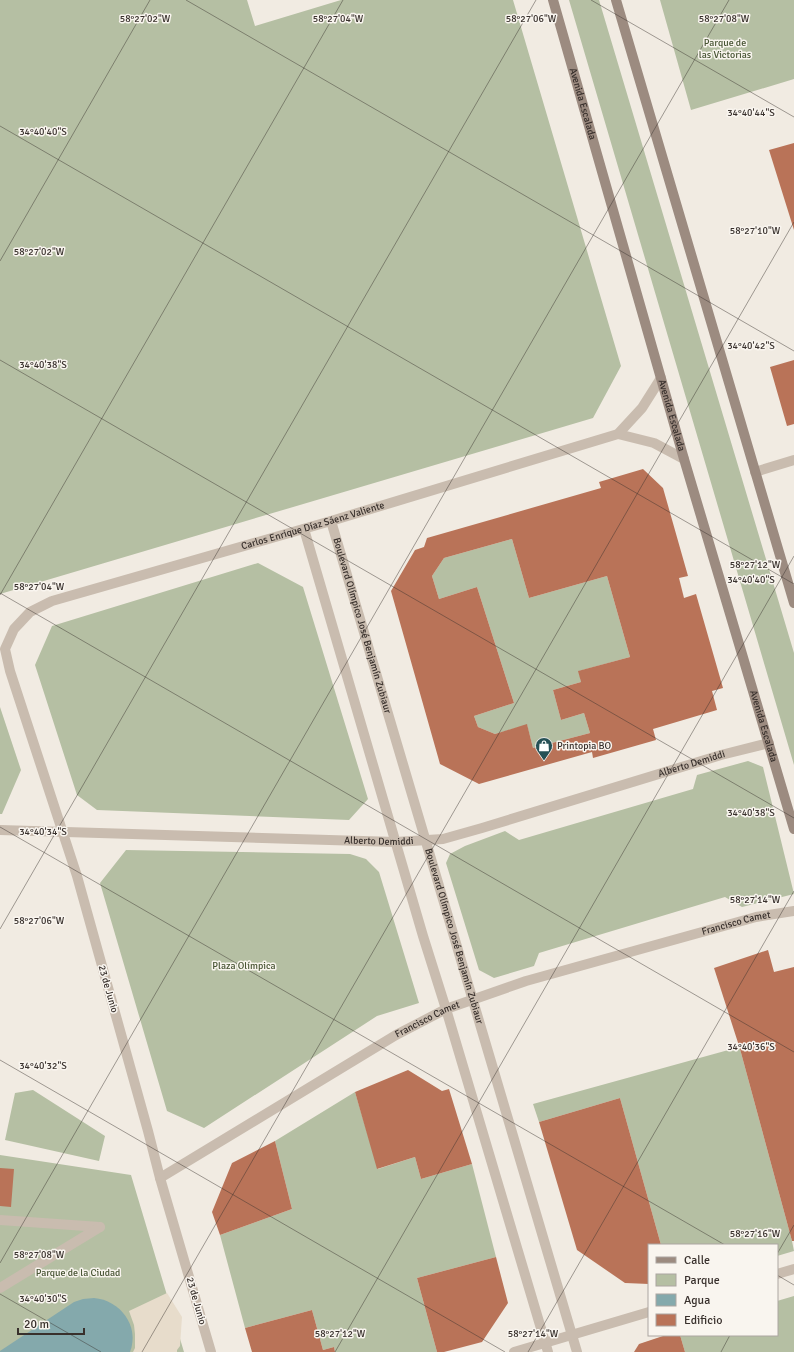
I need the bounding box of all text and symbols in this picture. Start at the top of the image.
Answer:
text: 58°27'02"W [120,13,171,25]
text: 58°27'04"W [313,13,364,25]
text: 58°27'06"W [506,13,557,25]
text: 58°27'08"W [699,13,750,25]
park label: Parque de las Victorias [699,37,752,61]
street label: Avenida Escalada [567,66,599,141]
text: 34°40'44"S [727,107,775,119]
text: 34°40'40"S [19,126,67,138]
text: 58°27'10"W [730,225,781,237]
text: 58°27'02"W [14,246,65,258]
text: 34°40'42"S [727,340,775,352]
text: 34°40'38"S [19,359,67,371]
street label: Avenida Escalada [656,378,688,453]
street label: Carlos Enrique Díaz Sáenz Valiente [240,499,386,552]
street label: Boulevard Olímpico José Benjamín Zubiaur [330,536,394,715]
text: 58°27'12"W [730,559,781,571]
text: 34°40'40"S [727,574,775,586]
text: 58°27'04"W [14,581,65,593]
street label: Avenida Escalada [747,689,780,763]
shop icon: Printopia BO [534,736,554,761]
place label: Printopia BO [557,740,611,752]
street label: Alberto Demiddi [657,748,726,780]
text: 34°40'38"S [727,807,775,819]
text: 34°40'34"S [19,826,67,838]
street label: Alberto Demiddi [344,834,414,848]
street label: Boulevard Olímpico José Benjamín Zubiaur [422,847,486,1026]
text: 58°27'14"W [730,894,781,906]
street label: Francisco Camet [700,909,772,938]
text: 58°27'06"W [14,915,65,927]
park label: Plaza Olímpica [212,960,276,972]
street label: 23 de Junio [96,964,120,1014]
street label: Francisco Camet [393,999,462,1040]
text: 34°40'36"S [727,1041,775,1053]
text: 34°40'32"S [19,1060,67,1072]
text: 58°27'16"W [730,1228,781,1240]
legend [648,1244,778,1336]
text: 58°27'08"W [14,1249,65,1261]
text: Calle [684,1253,710,1268]
park label: Parque de la Ciudad [36,1267,120,1279]
text: Parque [684,1273,720,1288]
street label: 23 de Junio [184,1276,208,1326]
text: 34°40'30"S [19,1293,67,1305]
text: Agua [684,1293,710,1308]
scale bar [18,1310,84,1336]
text: Edificio [684,1313,722,1328]
text: 20 m [24,1317,49,1332]
text: 58°27'12"W [315,1328,366,1340]
text: 58°27'14"W [508,1328,559,1340]

